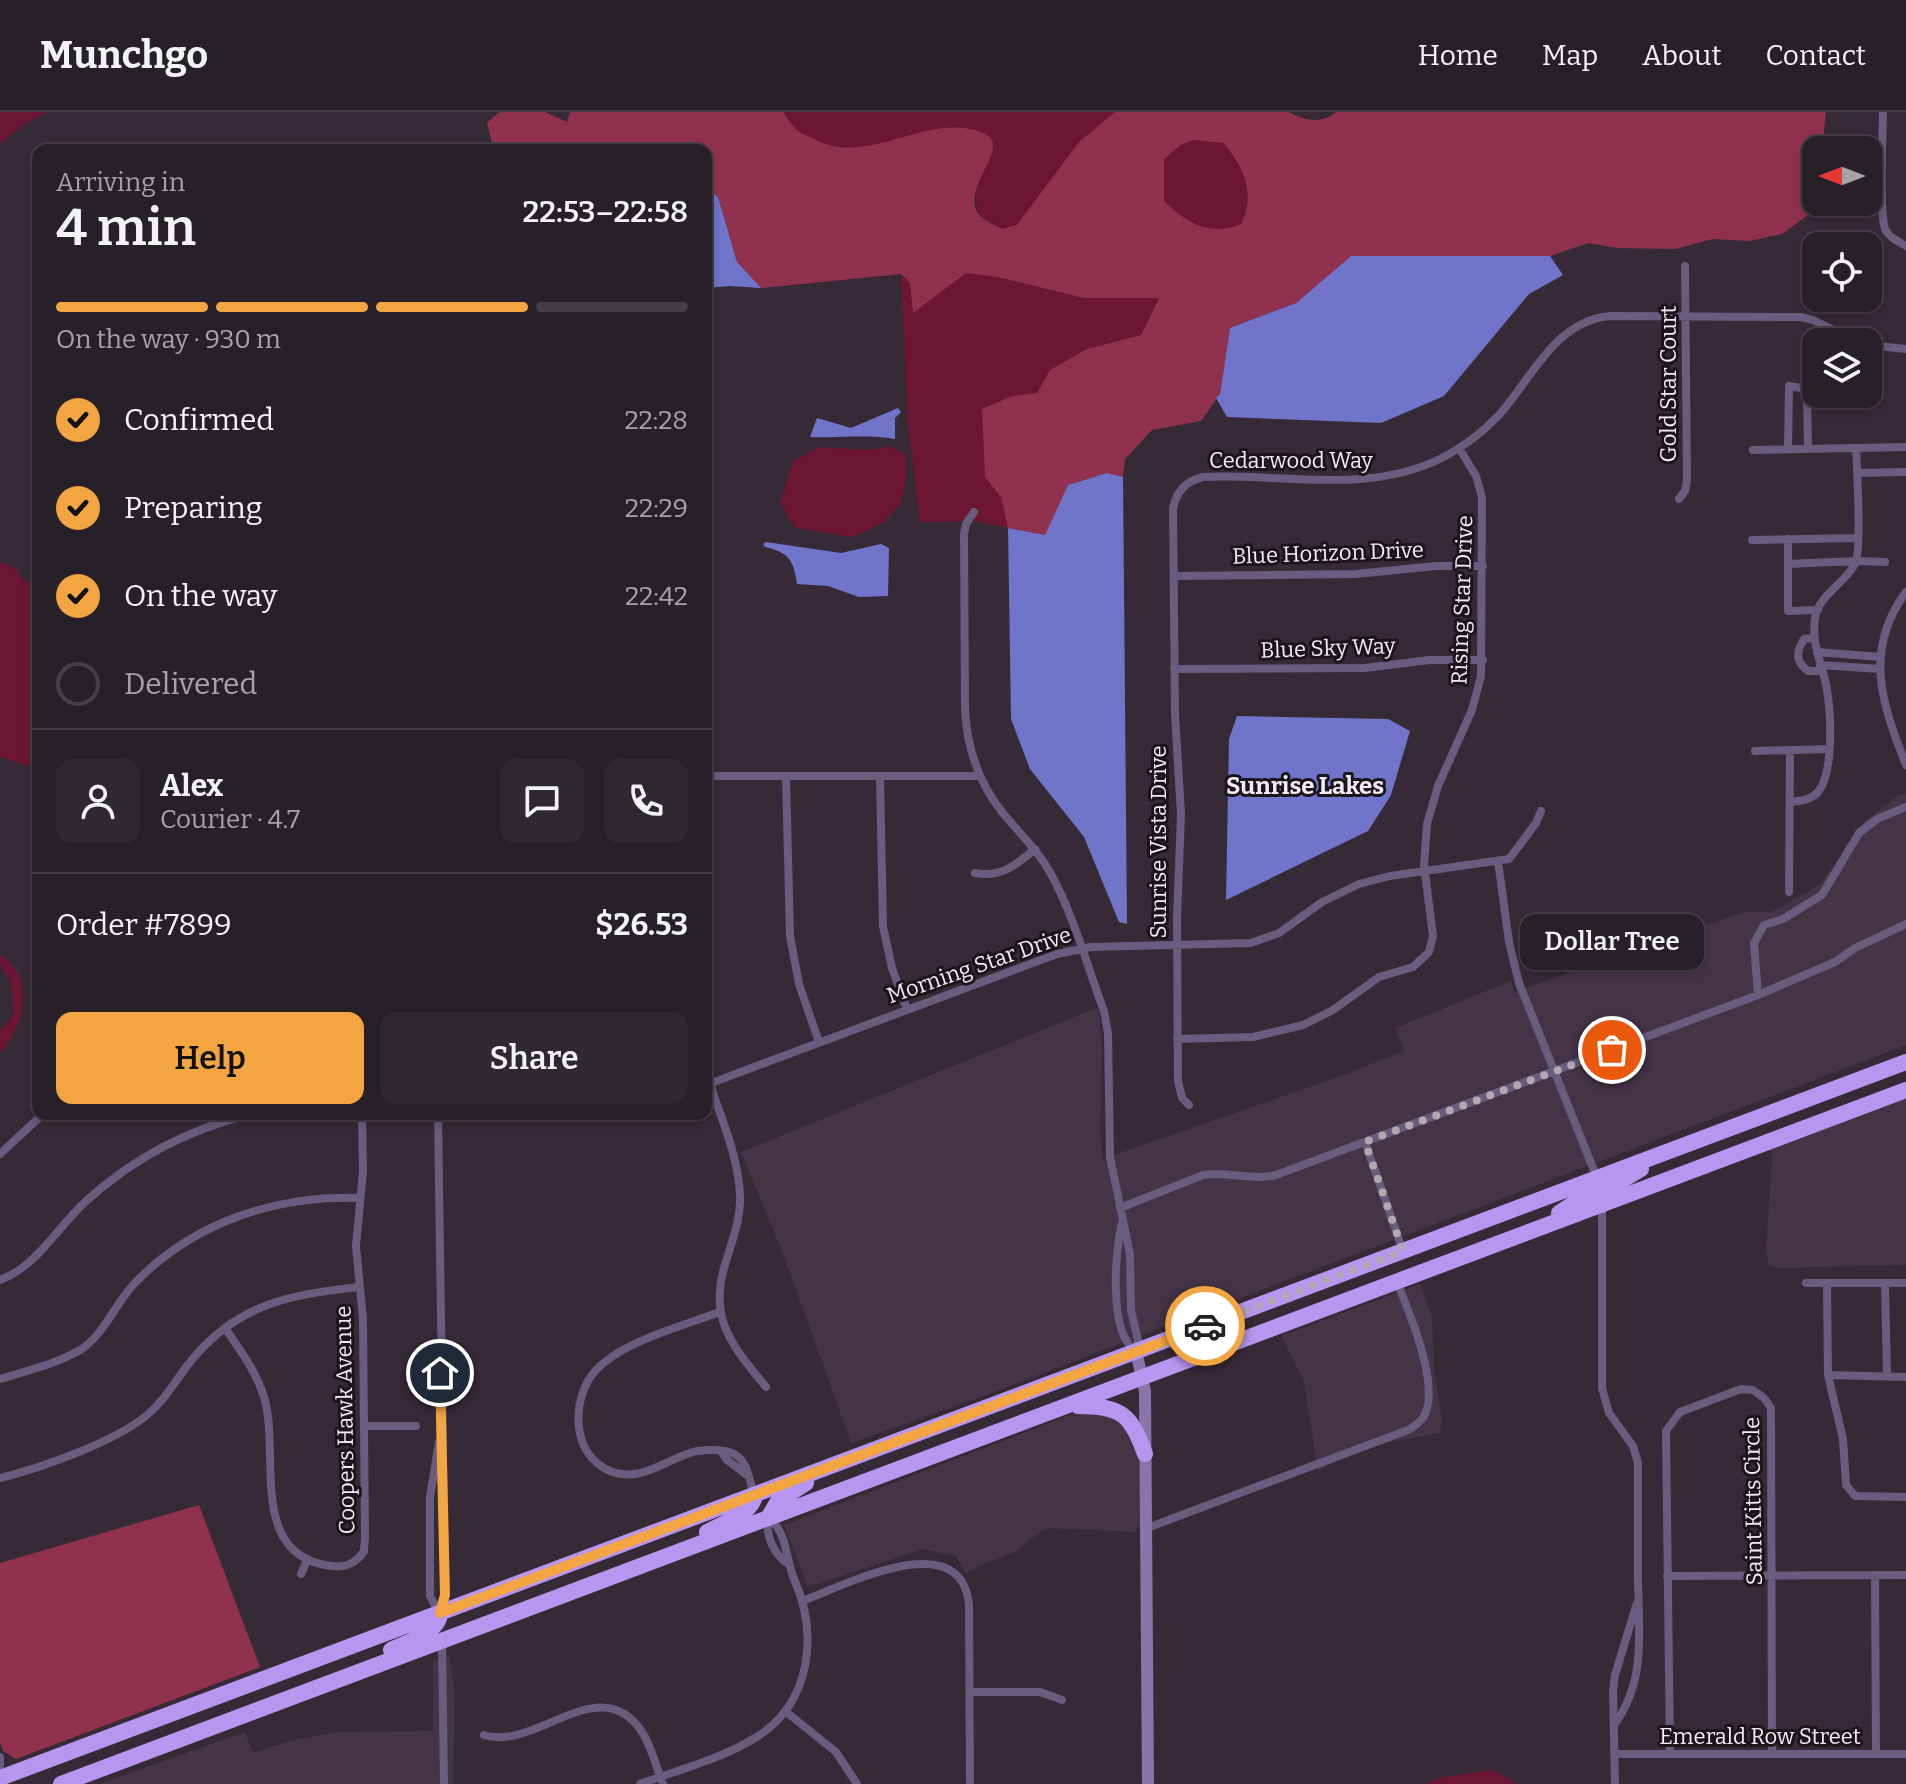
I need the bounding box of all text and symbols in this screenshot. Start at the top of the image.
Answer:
text: Munchgo [40,32,208,78]
text: Home [1418,39,1498,72]
text: Map [1542,39,1598,72]
text: About [1642,39,1722,72]
text: Contact [1766,39,1866,72]
north arrow [1802,136,1882,216]
map controls [1802,136,1882,408]
text: Arriving in [56,167,185,198]
text: 22:53–22:58 [523,194,688,230]
text: 4 min [56,196,196,259]
button: locate [1802,232,1882,312]
street label: Gold Star Court [1655,305,1682,462]
text: On the way · 930 m [56,324,281,355]
button: layers [1802,328,1882,408]
icon: check [56,398,100,442]
text: Confirmed [124,402,274,438]
text: 22:28 [624,405,688,436]
street label: Cedarwood Way [1209,447,1373,474]
icon: check [56,486,100,530]
text: Preparing [124,490,262,526]
text: 22:29 [625,493,688,524]
street label: Rising Star Drive [1446,515,1478,685]
street label: Blue Horizon Drive [1232,536,1424,570]
icon: check [56,574,100,618]
text: On the way [124,578,277,614]
text: 22:42 [625,581,688,612]
street label: Blue Sky Way [1260,632,1397,664]
text: Delivered [124,666,257,702]
street label: Sunrise Vista Drive [1145,745,1172,939]
button: person [56,759,140,843]
button: chat [500,759,584,843]
button: phone [604,759,688,843]
text: Alex [160,768,223,804]
district label: Sunrise Lakes [1226,772,1384,800]
text: Courier · 4.7 [160,804,300,835]
text: Order #7899 [56,907,232,943]
text: $26.53 [595,907,688,943]
callout: Dollar Tree [1520,914,1704,970]
street label: Morning Star Drive [883,921,1075,1009]
text: Dollar Tree [1544,926,1680,957]
button: Help [56,1012,364,1104]
button: Share [380,1012,688,1104]
pin [1578,1016,1646,1084]
icon: bag [1590,1028,1634,1072]
courier [1165,1286,1245,1366]
icon: car [1183,1304,1227,1348]
street label: Coopers Hawk Avenue [330,1305,360,1535]
pin [406,1339,474,1407]
icon: home [418,1351,462,1395]
street label: Saint Kitts Circle [1738,1416,1768,1586]
street label: Emerald Row Street [1659,1723,1861,1750]

